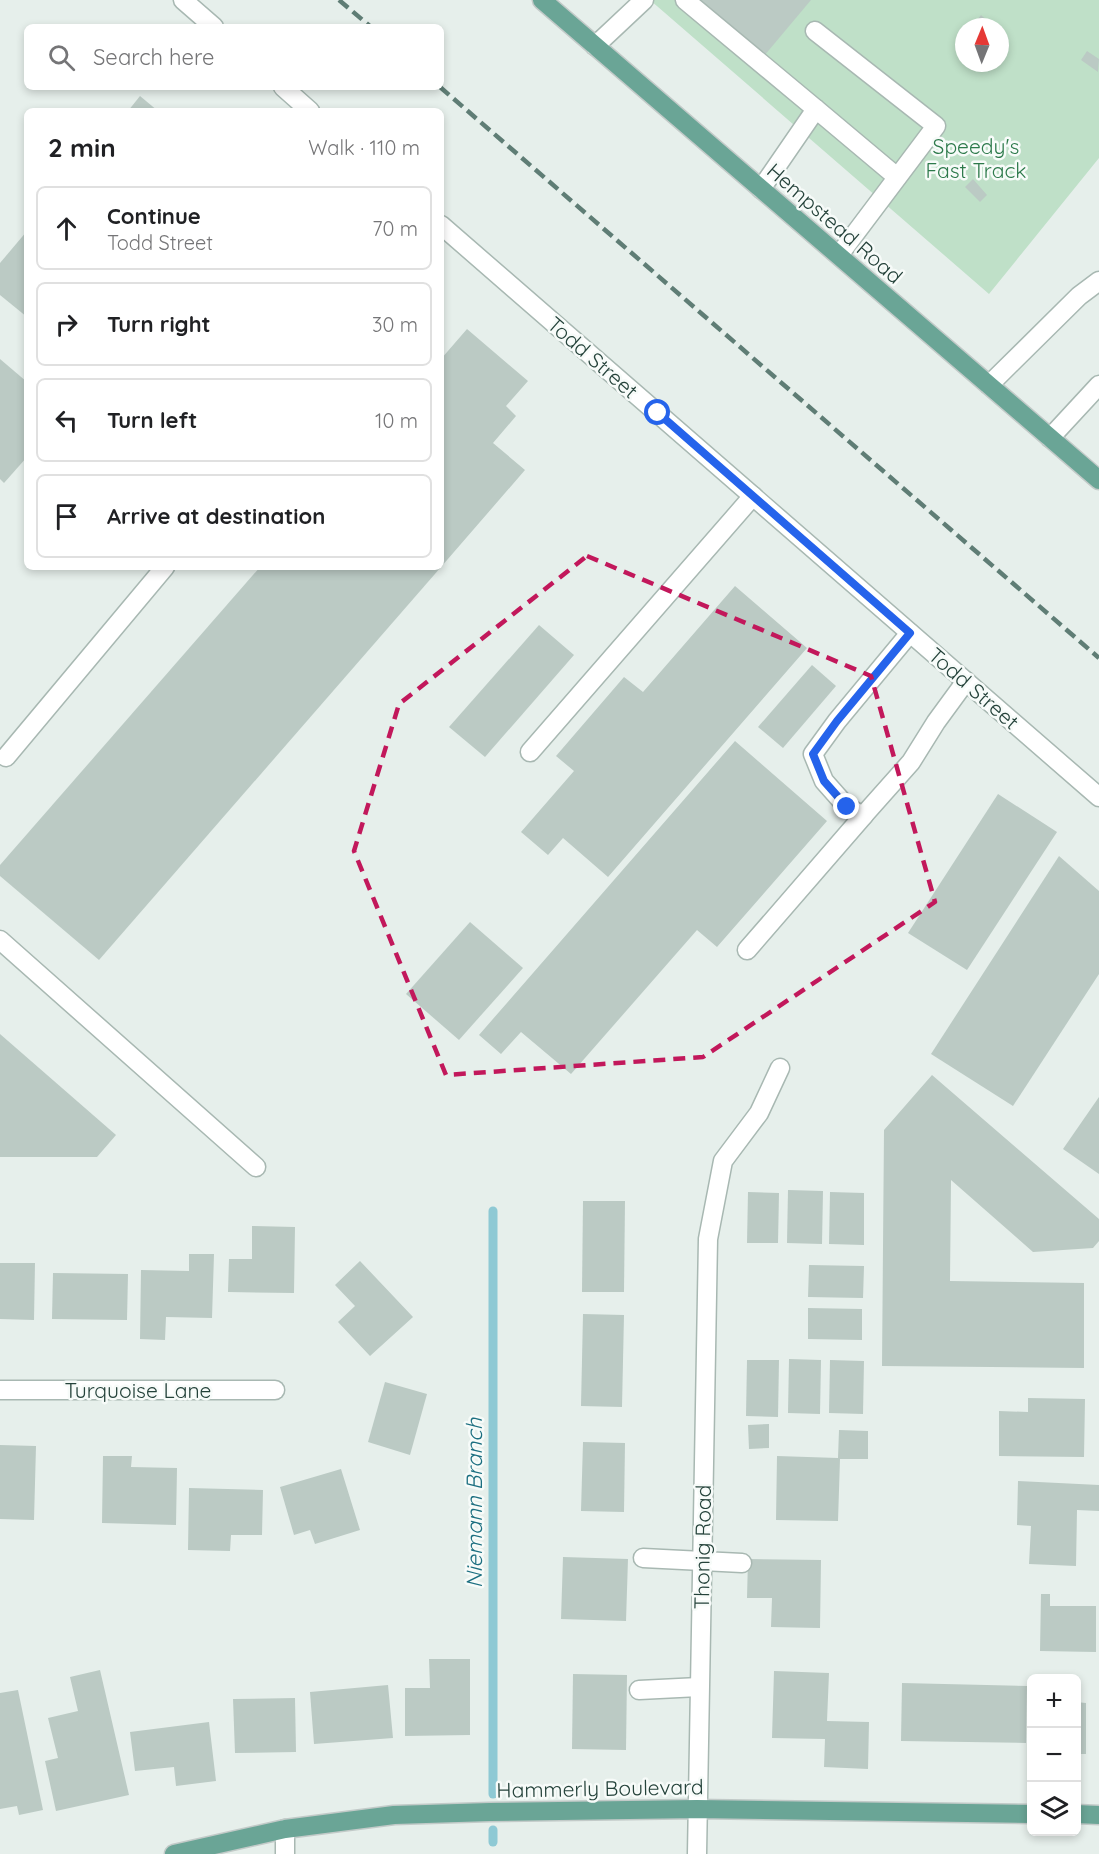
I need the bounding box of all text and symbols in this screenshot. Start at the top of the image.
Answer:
north arrow [955,18,1009,72]
search box [24,24,444,90]
icon: search [45,41,78,74]
text: Search here [93,43,214,71]
text: 2 min [48,131,116,164]
park label: Speedy's Fast Track [926,133,1027,183]
text: Walk · 110 m [308,135,420,160]
street label: Hempstead Road [762,157,908,289]
text: Continue [107,202,201,230]
icon: ahead [50,212,83,245]
text: 70 m [372,216,418,241]
text: Todd Street [107,230,213,255]
icon: right [50,308,83,341]
text: Turn right [107,310,211,338]
street label: Todd Street [542,311,644,403]
text: 30 m [372,312,418,337]
route start [644,399,670,425]
icon: left [50,404,83,437]
text: Turn left [107,406,197,434]
text: 10 m [375,408,418,433]
icon: arrive [50,500,83,533]
text: Arrive at destination [107,502,325,530]
street label: Todd Street [923,642,1025,734]
route end [833,793,859,819]
street label: Turquoise Lane [65,1377,211,1403]
water label: Niemann Branch [460,1417,488,1588]
street label: Thonig Road [688,1484,716,1610]
map controls [1027,1674,1081,1836]
button: + [1027,1674,1081,1728]
button: − [1027,1728,1081,1782]
street label: Hammerly Boulevard [496,1773,704,1803]
button: layers [1027,1782,1081,1836]

